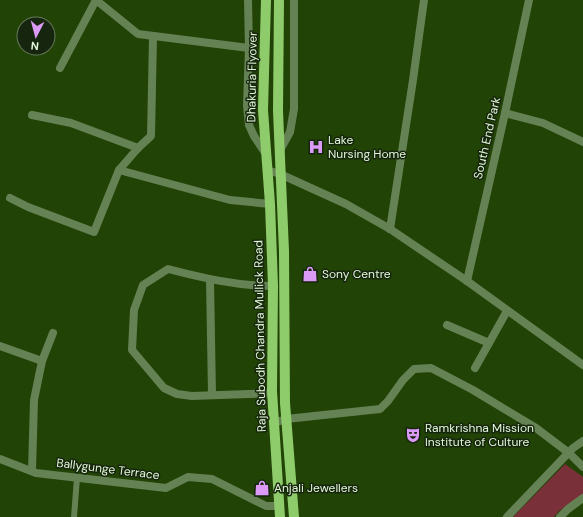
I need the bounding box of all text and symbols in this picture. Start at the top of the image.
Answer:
north arrow [16,16,56,56]
street label: Dhakuria Flyover [243,31,261,123]
text: N [30,39,40,53]
street label: South End Park [470,95,504,181]
place label: Lake Nursing Home [328,132,406,162]
hospital icon: Lake Nursing Home [307,138,325,156]
street label: Raja Subodh Chandra Mullick Road [250,240,270,432]
shop icon: Sony Centre [301,265,319,283]
place label: Sony Centre [322,266,391,282]
place label: Ramkrishna Mission Institute of Culture [425,420,534,450]
theatre icon: Ramkrishna Mission Institute of Culture [404,426,422,444]
street label: Ballygunge Terrace [55,455,161,483]
shop icon: Anjali Jewellers [253,479,271,497]
place label: Anjali Jewellers [274,480,358,496]

